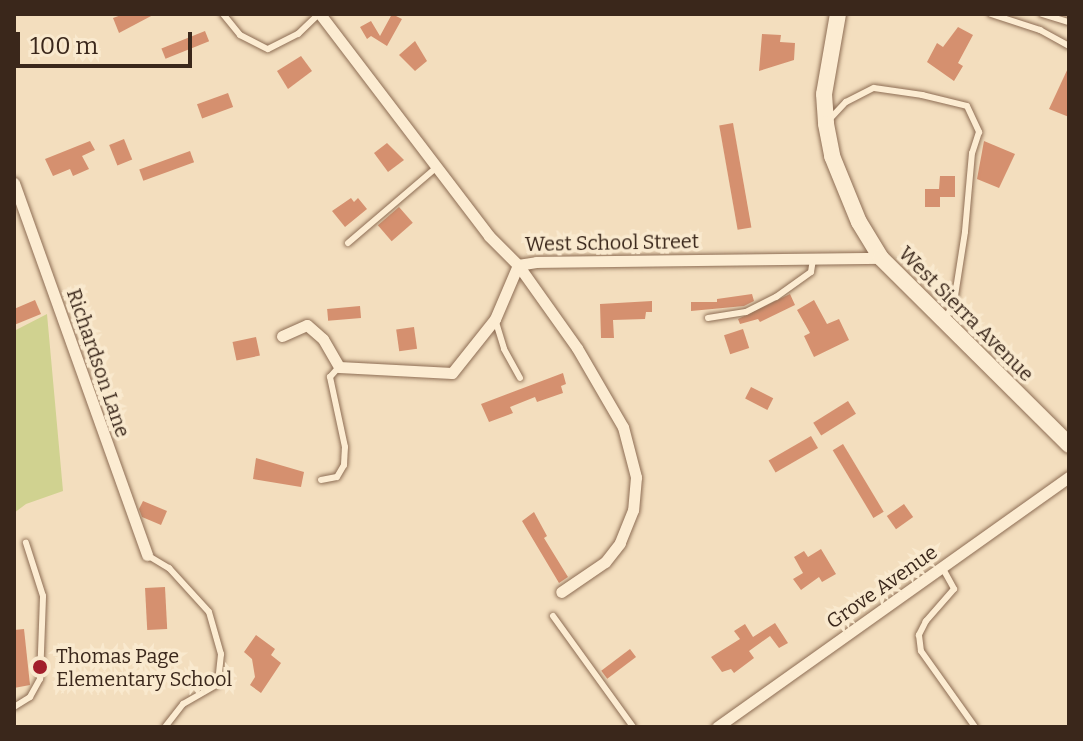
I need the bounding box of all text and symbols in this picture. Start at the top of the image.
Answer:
scale bar [20,16,196,66]
text: 100 m [30,32,98,60]
street label: West School Street [525,229,699,257]
street label: West Sierra Avenue [894,242,1038,386]
street label: Richardson Lane [61,286,135,440]
street label: Grove Avenue [822,540,942,634]
place label: Thomas Page Elementary School [56,644,232,691]
marker: Thomas Page Elementary School [31,658,49,676]

